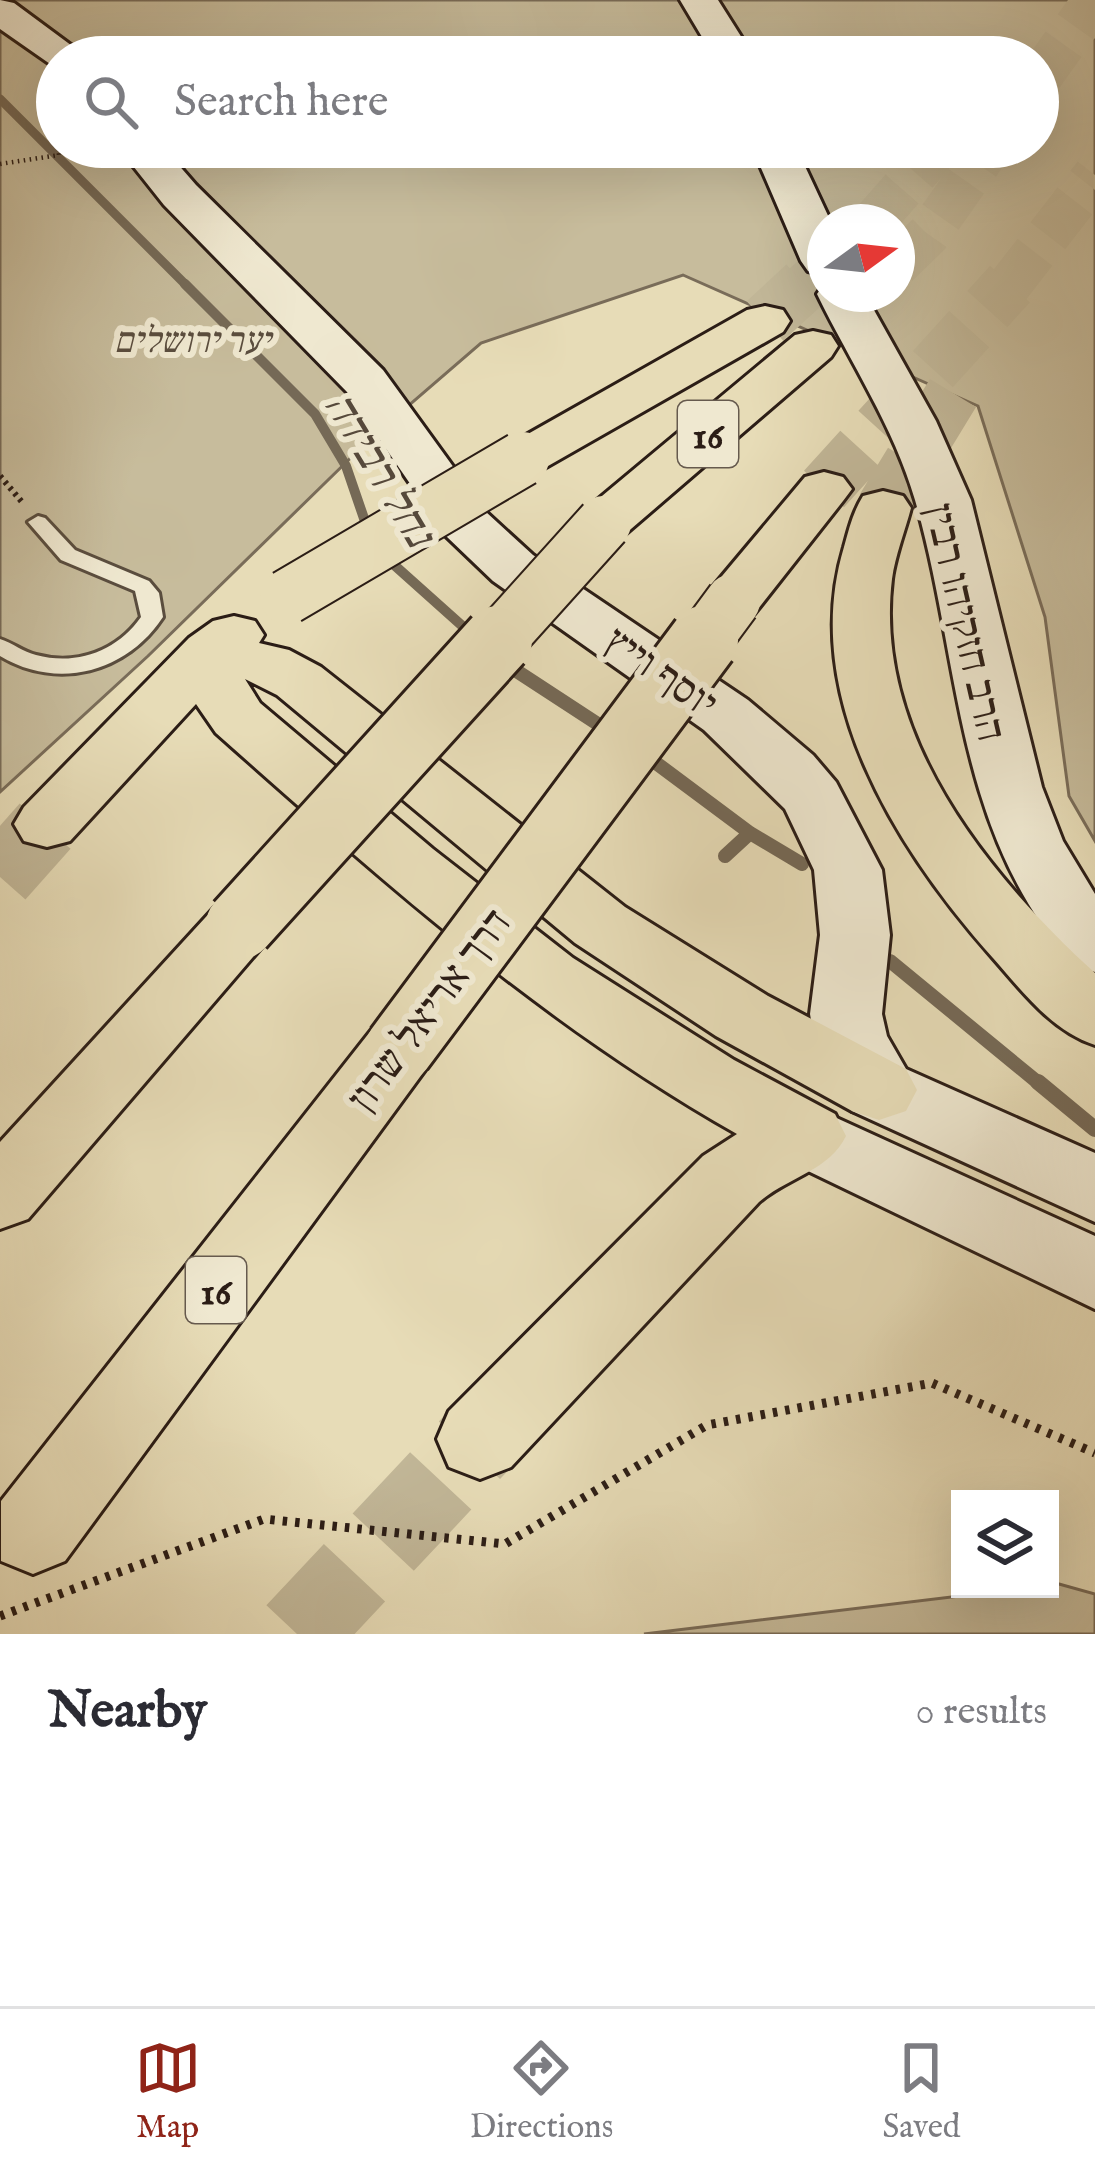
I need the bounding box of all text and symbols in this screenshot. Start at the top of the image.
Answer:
search box [36,36,1059,168]
icon: search [78,69,144,135]
text: Search here [174,74,388,131]
north arrow [807,204,915,312]
park label: יער ירושלים [114,319,273,365]
water label: נחל רבידה [310,382,448,560]
road number: 16 [678,401,738,467]
street label: הרב חזקיהו רבין [911,499,1017,747]
street label: יוסף וייץ [593,616,727,732]
street label: דרך אריאל שרון [337,899,524,1123]
road number: 16 [186,1257,246,1323]
map controls [951,1490,1059,1598]
button: layers [951,1490,1059,1598]
text: Nearby [48,1680,207,1745]
text: 0 results [915,1688,1047,1737]
tab: Map [135,2035,201,2149]
tab: Directions [470,2035,613,2149]
tab: Saved [882,2035,960,2149]

